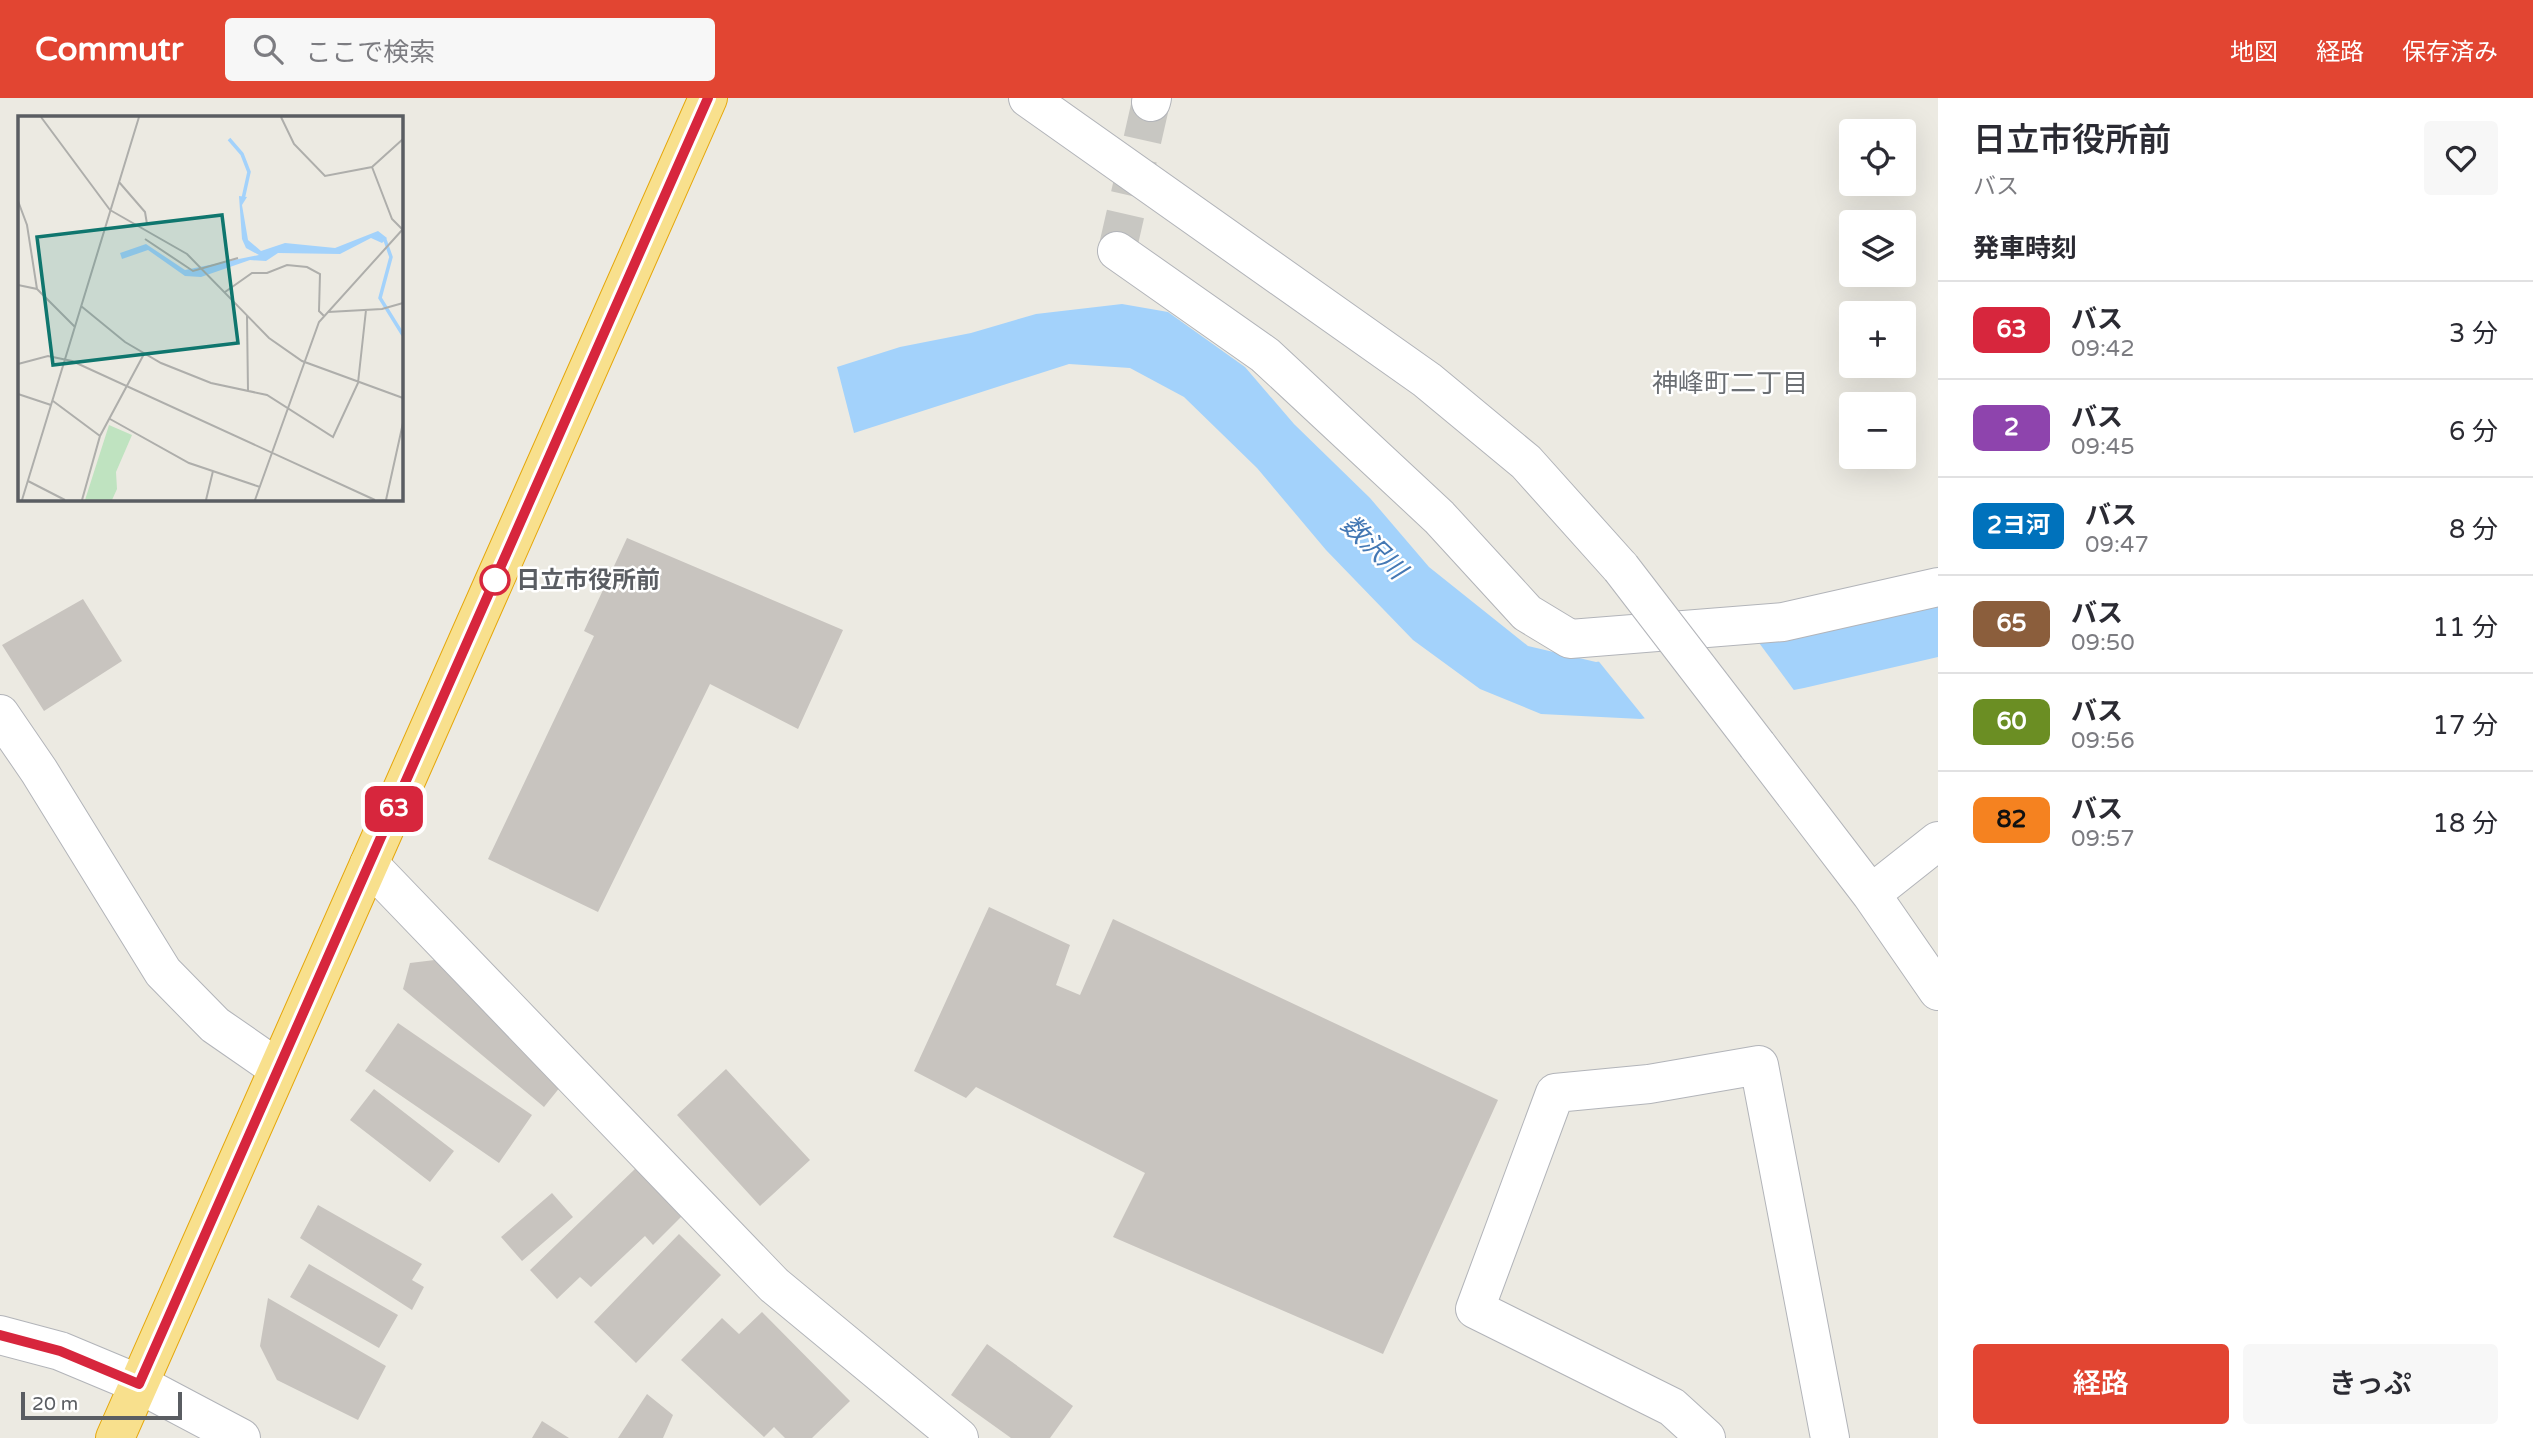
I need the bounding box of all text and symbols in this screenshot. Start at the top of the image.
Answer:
search box [225,18,715,81]
text: Commutr [35,30,183,69]
icon: search [249,30,287,68]
text: ここで検索 [305,37,435,68]
text: 地図 [2230,38,2278,67]
text: 経路 [2316,38,2364,67]
text: 保存済み [2402,38,2498,67]
inset map [18,116,402,500]
map controls [1839,119,1916,469]
button: locate [1839,119,1916,196]
text: 日立市役所前 [1973,121,2171,160]
button: heart [2424,121,2498,195]
text: バス [1973,173,2019,201]
button: layers [1839,210,1916,287]
text: 発車時刻 [1973,233,2077,264]
button: + [1839,301,1916,378]
text: バス [2071,304,2123,335]
text: 63 [1996,315,2027,344]
text: 3 分 [2449,318,2498,349]
text: 09:42 [2071,335,2135,363]
district label: 神峰町二丁目 [1652,368,1808,399]
button: − [1839,392,1916,469]
text: バス [2071,402,2123,433]
text: 2 [2004,413,2019,442]
text: 6 分 [2449,416,2498,447]
text: 09:45 [2071,433,2135,461]
text: バス [2085,500,2137,531]
water label: 数沢川 [1335,509,1415,588]
text: 2ヨ河 [1987,511,2050,540]
text: 8 分 [2449,514,2498,545]
text: 09:47 [2085,531,2149,559]
marker: 日立市役所前 [480,565,510,595]
place label: 日立市役所前 [516,566,660,595]
text: バス [2071,598,2123,629]
text: 65 [1996,609,2027,638]
text: 11 分 [2433,612,2498,643]
text: 09:50 [2071,629,2135,657]
text: バス [2071,696,2123,727]
text: 60 [1996,707,2027,736]
text: 17 分 [2433,710,2498,741]
text: 09:56 [2071,727,2135,755]
line badge: 63 [362,786,426,832]
text: 63 [379,794,409,823]
text: バス [2071,794,2123,825]
text: 82 [1996,805,2027,834]
text: 18 分 [2433,808,2498,839]
text: 09:57 [2071,825,2135,853]
button: 経路 [1973,1344,2229,1424]
button: きっぷ [2243,1344,2498,1424]
scale bar [21,1389,182,1421]
text: 20 m [32,1393,78,1415]

